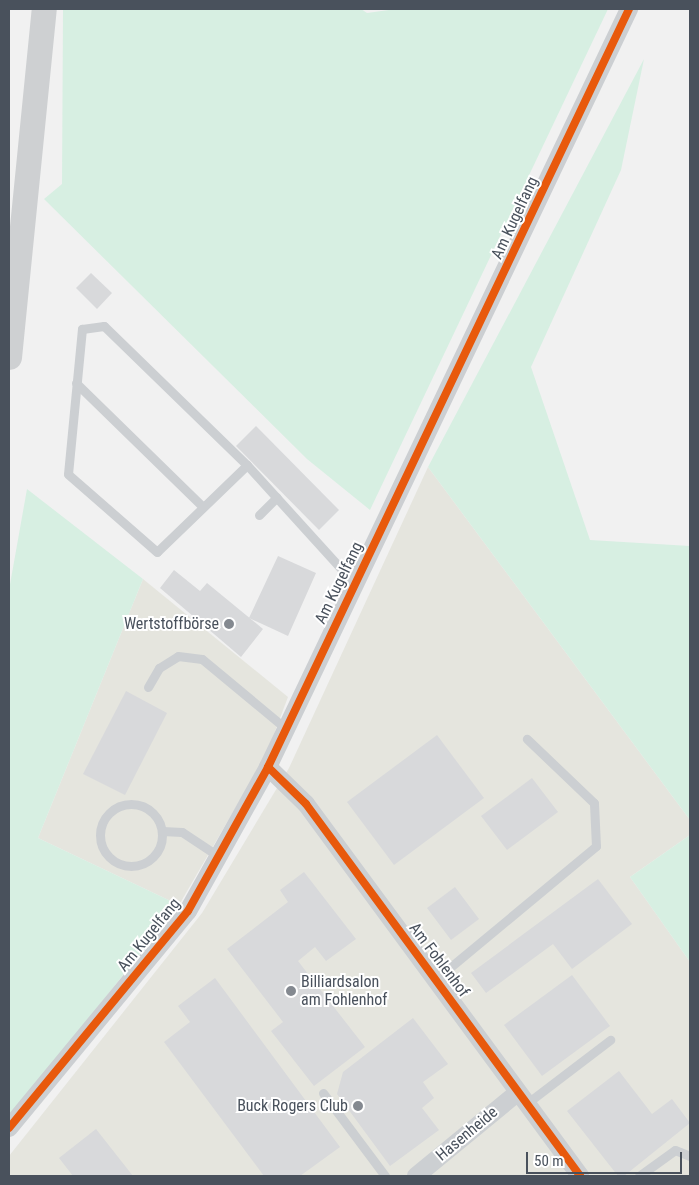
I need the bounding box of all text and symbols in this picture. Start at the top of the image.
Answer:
street label: Am Kugelfang [488,174,542,262]
street label: Am Kugelfang [311,539,367,627]
place label: Wertstoffbörse [124,614,219,634]
marker: Wertstoffbörse [223,618,235,630]
street label: Am Kugelfang [114,895,184,975]
street label: Am Fohlenhof [405,919,473,1001]
place label: Billiardsalon am Fohlenhof [301,972,387,1010]
marker: Billiardsalon am Fohlenhof [285,985,297,997]
place label: Buck Rogers Club [237,1096,348,1116]
marker: Buck Rogers Club [352,1100,364,1112]
street label: Hasenheide [432,1103,502,1165]
scale bar [529,1142,685,1174]
text: 50 m [534,1152,564,1170]

